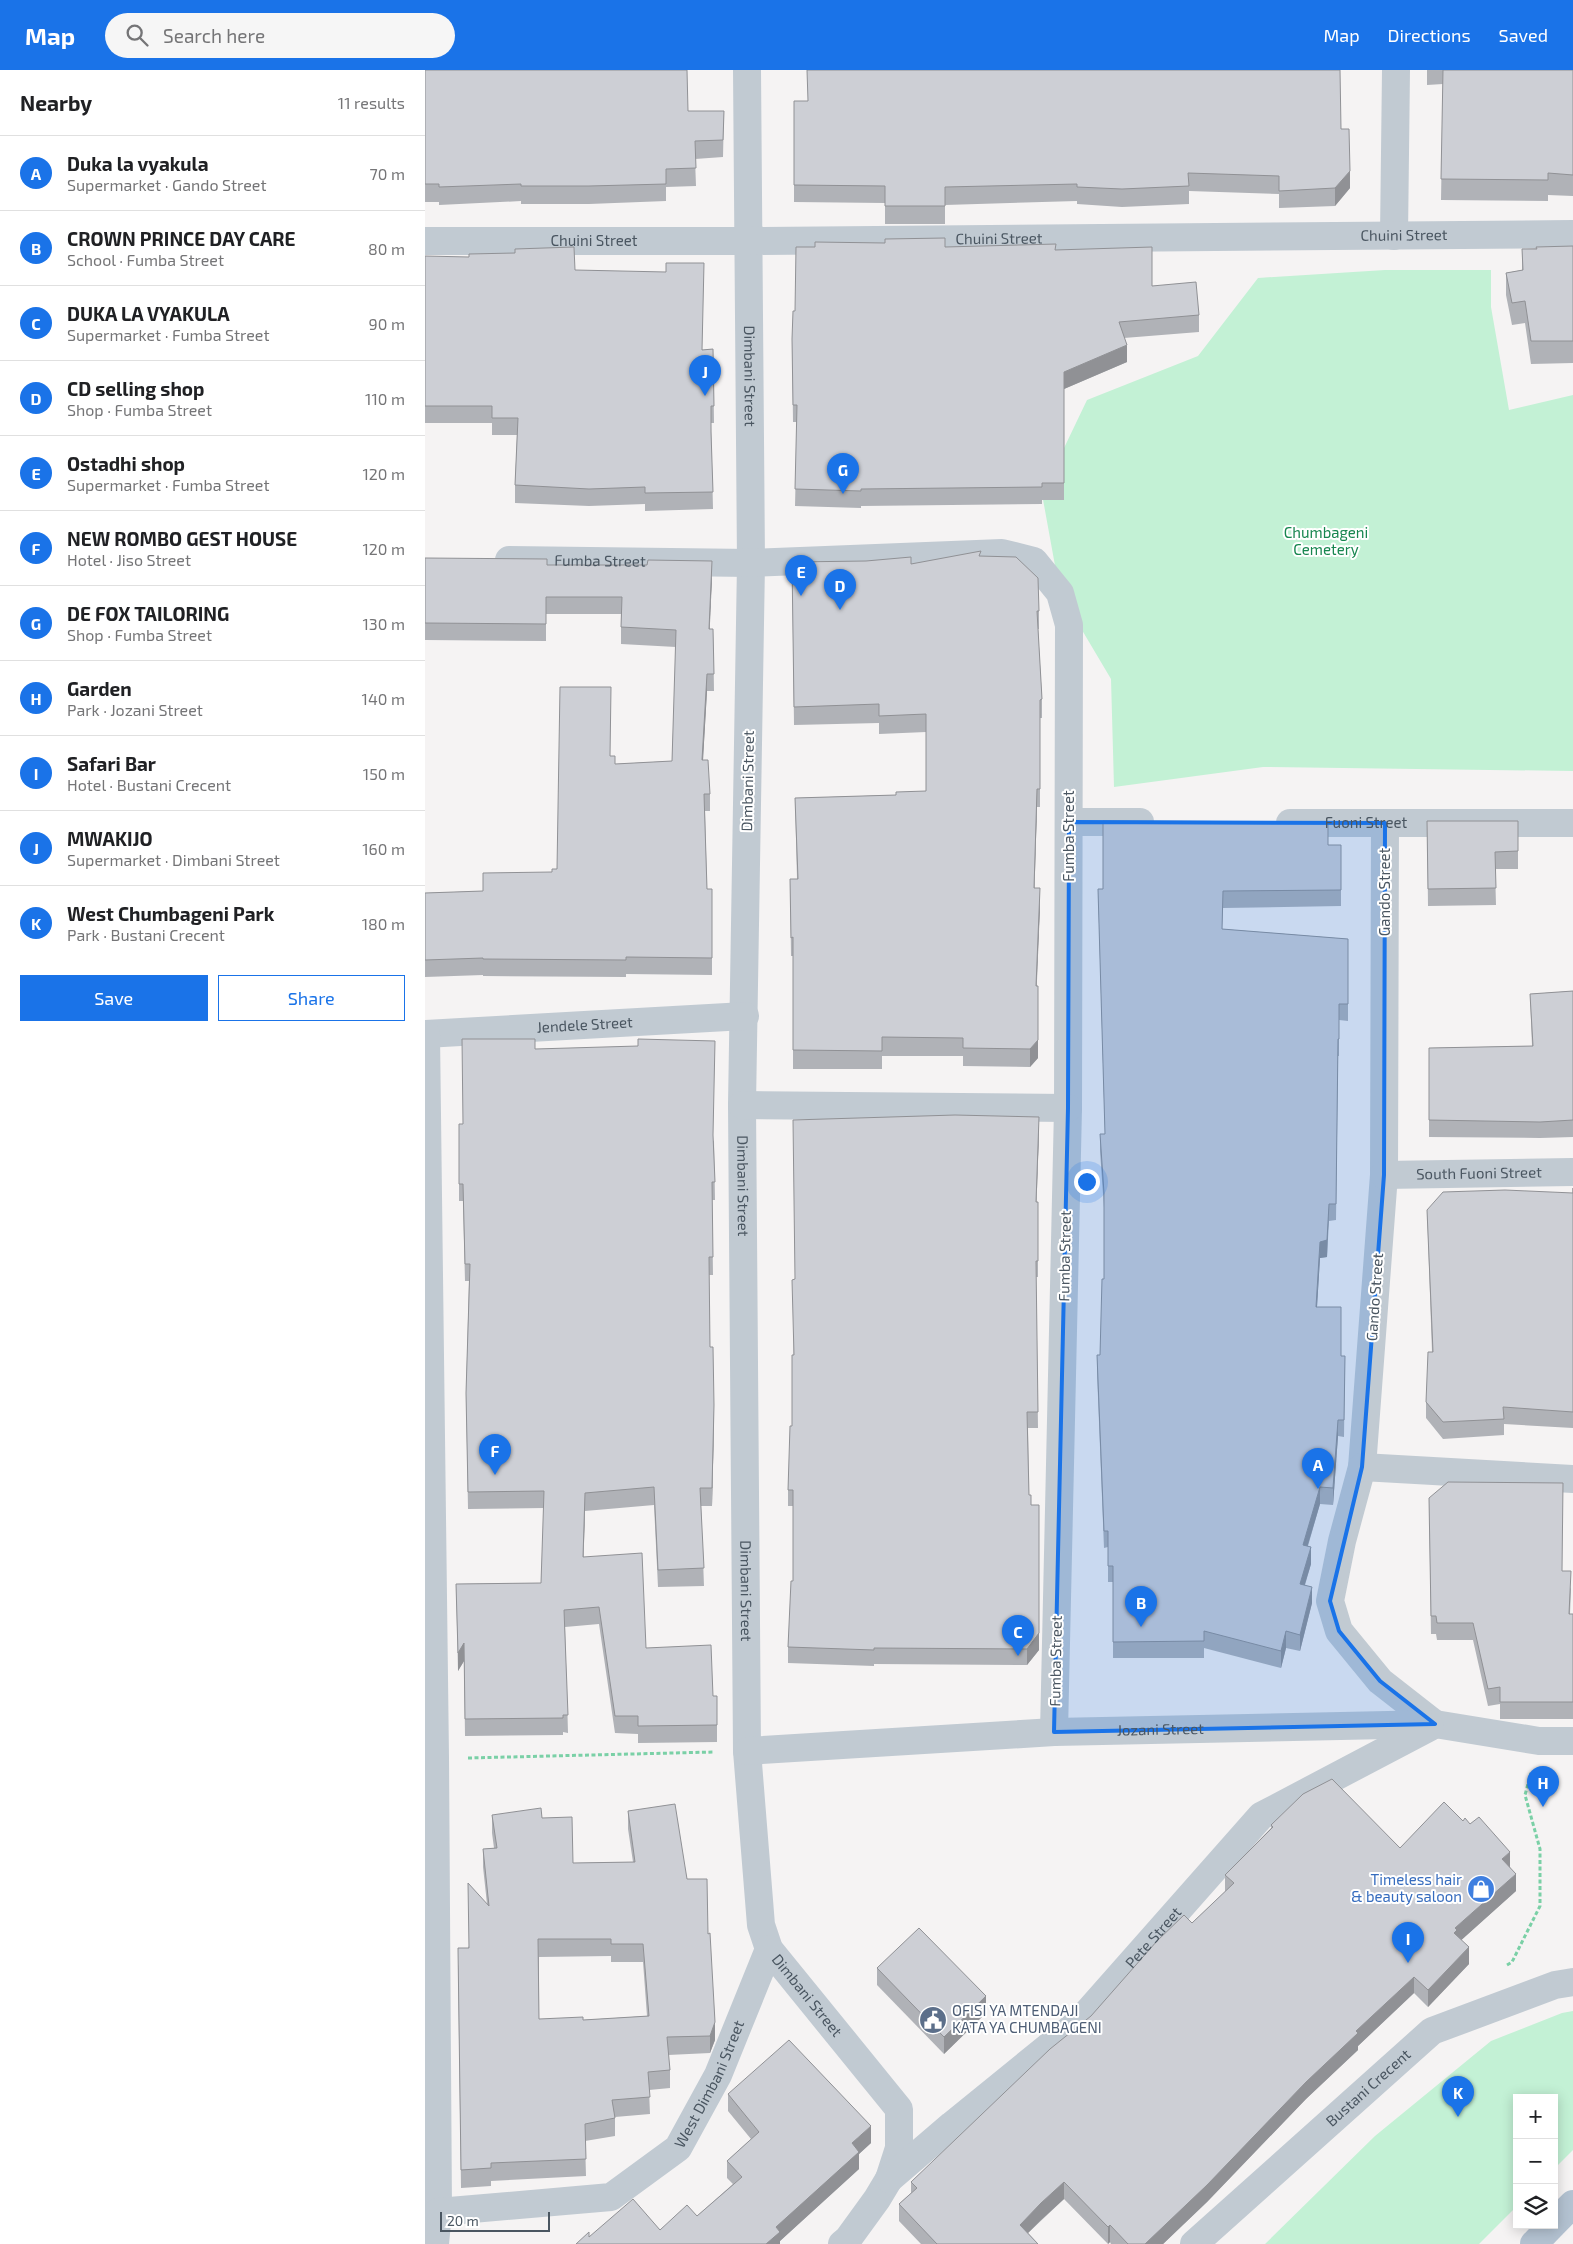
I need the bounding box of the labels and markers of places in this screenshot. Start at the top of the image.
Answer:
pin: J [689,355,721,396]
pin: G [827,453,859,494]
pin: E [785,555,817,596]
pin: D [824,569,856,610]
pin: F [479,1434,511,1475]
pin: A [1302,1448,1334,1489]
pin: B [1125,1586,1157,1627]
pin: C [1002,1615,1034,1656]
pin: H [1527,1766,1559,1807]
place label: Timeless hair & beauty saloon [1351,1870,1462,1905]
shop icon: Timeless hair & beauty saloon [1466,1874,1496,1904]
pin: I [1392,1922,1424,1963]
place label: OFISI YA MTENDAJI KATA YA CHUMBAGENI [952,2001,1102,2036]
public building icon: OFISI YA MTENDAJI KATA YA CHUMBAGENI [918,2005,948,2035]
pin: K [1442,2076,1474,2117]

